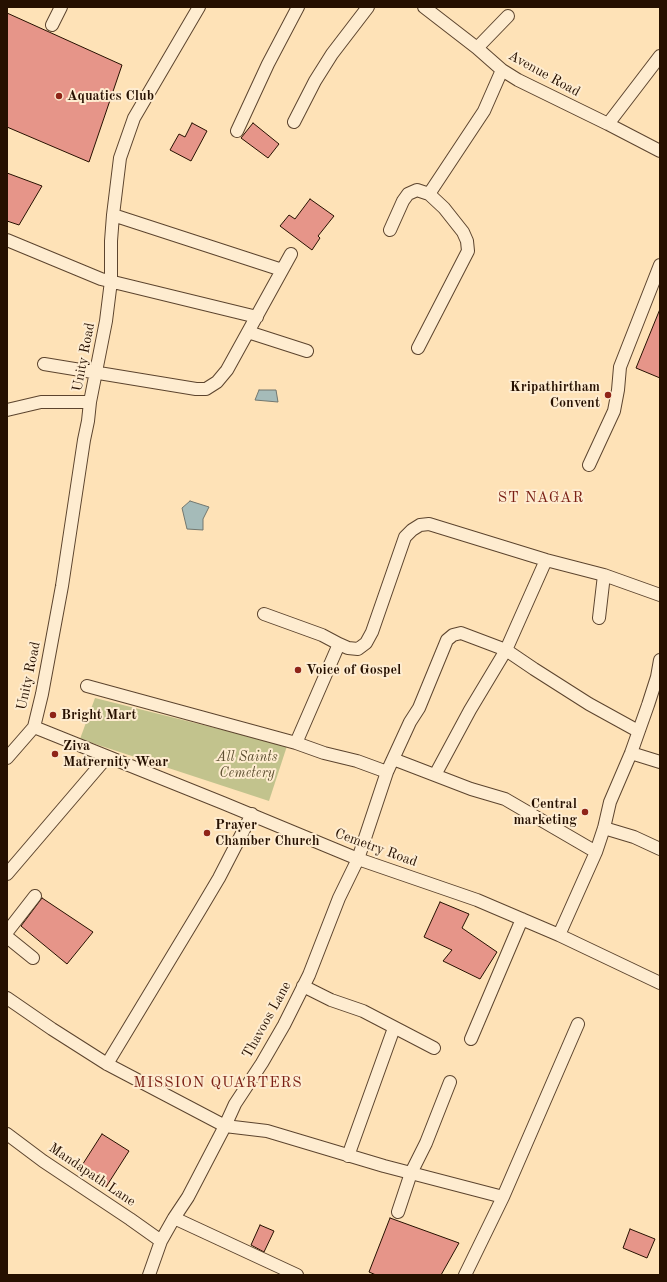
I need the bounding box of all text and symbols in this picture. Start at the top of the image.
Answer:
street label: Avenue Road [505,47,583,101]
place label: Aquatics Club [67,88,154,104]
marker: Aquatics Club [54,91,64,101]
street label: Unity Road [69,321,99,393]
place label: Kripathirtham Convent [510,379,600,412]
marker: Kripathirtham Convent [603,390,613,400]
district label: ST NAGAR [498,489,584,507]
street label: Unity Road [14,640,44,712]
place label: Voice of Gospel [306,662,401,678]
marker: Voice of Gospel [293,665,303,675]
place label: Bright Mart [61,707,137,723]
marker: Bright Mart [48,710,58,720]
place label: Ziva Matrernity Wear [63,738,168,770]
marker: Ziva Matrernity Wear [50,749,60,759]
park label: All Saints Cemetery [216,749,278,782]
place label: Central marketing [513,796,577,828]
marker: Central marketing [580,807,590,817]
place label: Prayer Chamber Church [215,817,320,850]
street label: Cemetry Road [332,825,420,871]
marker: Prayer Chamber Church [202,828,212,838]
street label: Thavoos Lane [239,979,295,1061]
district label: MISSION QUARTERS [133,1074,303,1092]
street label: Mandapath Lane [45,1140,139,1210]

